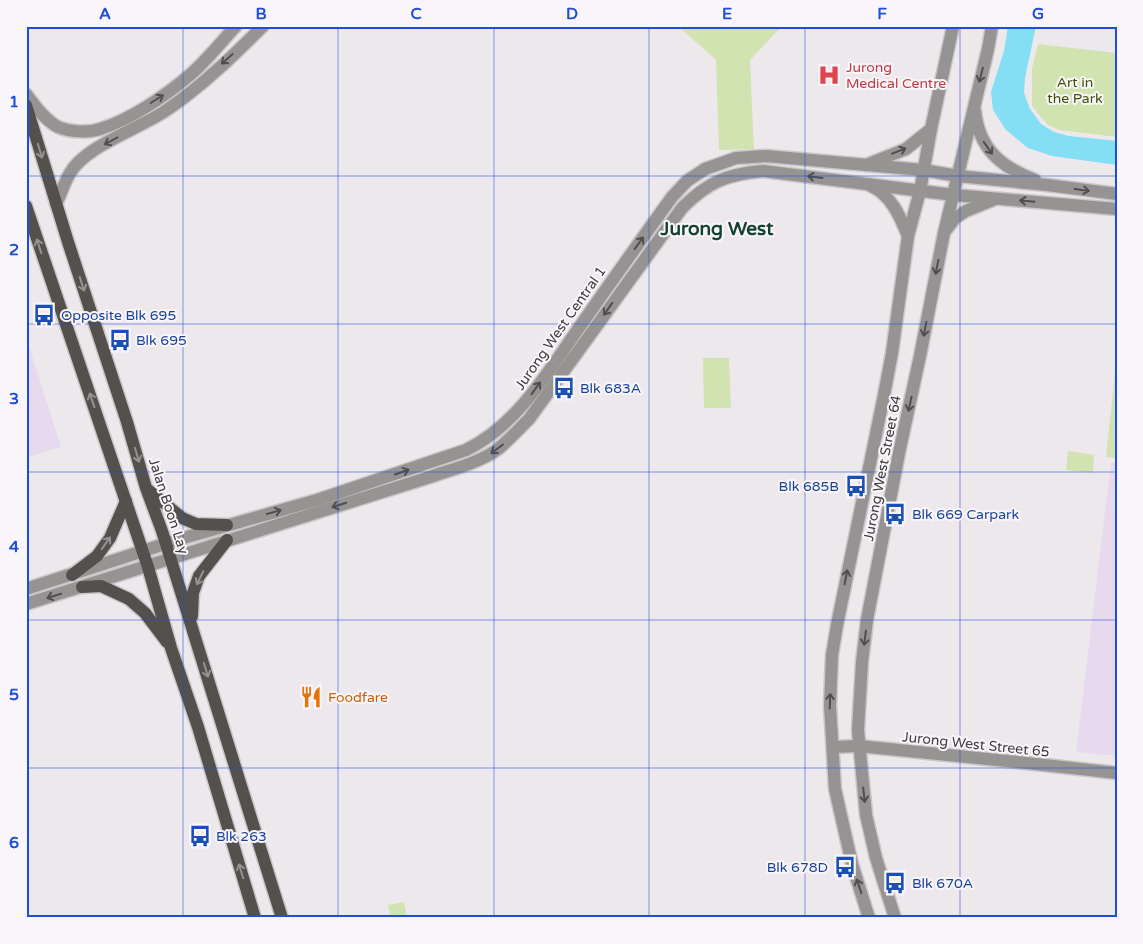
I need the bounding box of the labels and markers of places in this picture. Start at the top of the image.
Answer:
place label: Jurong Medical Centre [846,59,946,92]
hospital icon: Jurong Medical Centre [816,62,842,88]
bus stop icon: Opposite Blk 695 [31,302,57,328]
place label: Opposite Blk 695 [61,307,176,324]
bus stop icon: Blk 695 [107,327,133,353]
place label: Blk 695 [136,332,187,349]
bus stop icon: Blk 683A [551,375,577,401]
place label: Blk 683A [580,380,641,397]
bus stop icon: Blk 685B [843,473,869,499]
place label: Blk 685B [779,478,839,495]
bus stop icon: Blk 669 Carpark [882,501,908,527]
place label: Blk 669 Carpark [912,506,1019,523]
restaurant icon: Foodfare [298,684,324,710]
place label: Foodfare [328,689,388,706]
bus stop icon: Blk 263 [187,823,213,849]
place label: Blk 263 [216,828,267,845]
bus stop icon: Blk 678D [832,854,858,880]
place label: Blk 678D [767,859,828,876]
bus stop icon: Blk 670A [882,870,908,896]
place label: Blk 670A [912,875,973,892]

